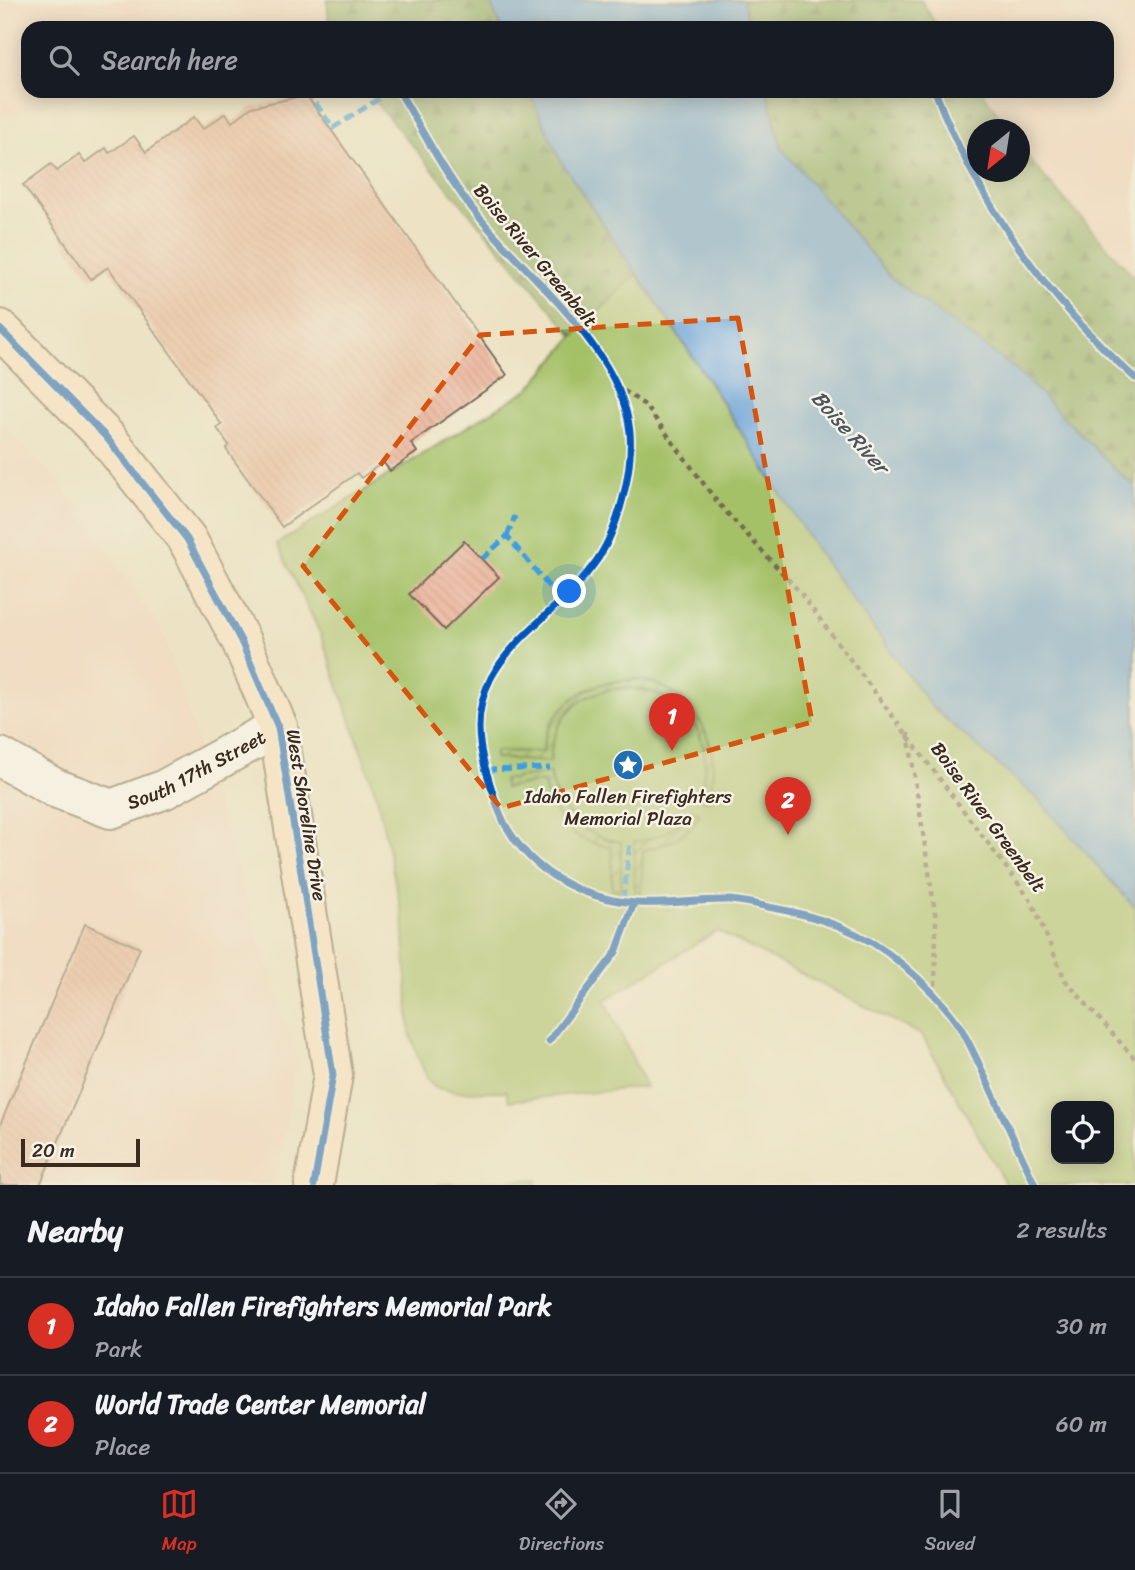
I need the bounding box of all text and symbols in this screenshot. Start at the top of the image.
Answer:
search box [21,21,1114,98]
text: Search here [101,37,238,83]
icon: search [45,41,83,79]
north arrow [967,119,1030,182]
street label: Boise River Greenbelt [465,176,606,335]
water label: Boise River [802,381,901,485]
your location [552,574,586,608]
pin: 1 [649,693,695,751]
street label: South 17th Street [122,721,272,819]
street label: West Shoreline Drive [277,727,336,904]
street label: Boise River Greenbelt [922,735,1055,900]
place icon: Idaho Fallen Firefighters Memorial Plaza [611,748,645,782]
pin: 2 [765,777,811,835]
place label: Idaho Fallen Firefighters Memorial Plaza [523,780,732,835]
map controls [1051,1101,1114,1164]
button: locate [1051,1101,1114,1164]
text: 20 m [32,1134,75,1167]
scale bar [21,1136,140,1168]
text: Nearby [28,1204,123,1258]
text: 2 results [1016,1210,1107,1251]
text: Idaho Fallen Firefighters Memorial Park [95,1283,551,1329]
text: 1 [46,1306,56,1347]
text: 30 m [1056,1306,1107,1347]
text: Park [95,1329,142,1370]
text: World Trade Center Memorial [95,1381,426,1427]
text: 2 [44,1404,58,1445]
text: 60 m [1056,1404,1107,1445]
text: Place [95,1427,150,1468]
tab: Map [160,1485,198,1560]
tab: Directions [519,1485,604,1560]
tab: Saved [925,1485,975,1560]

